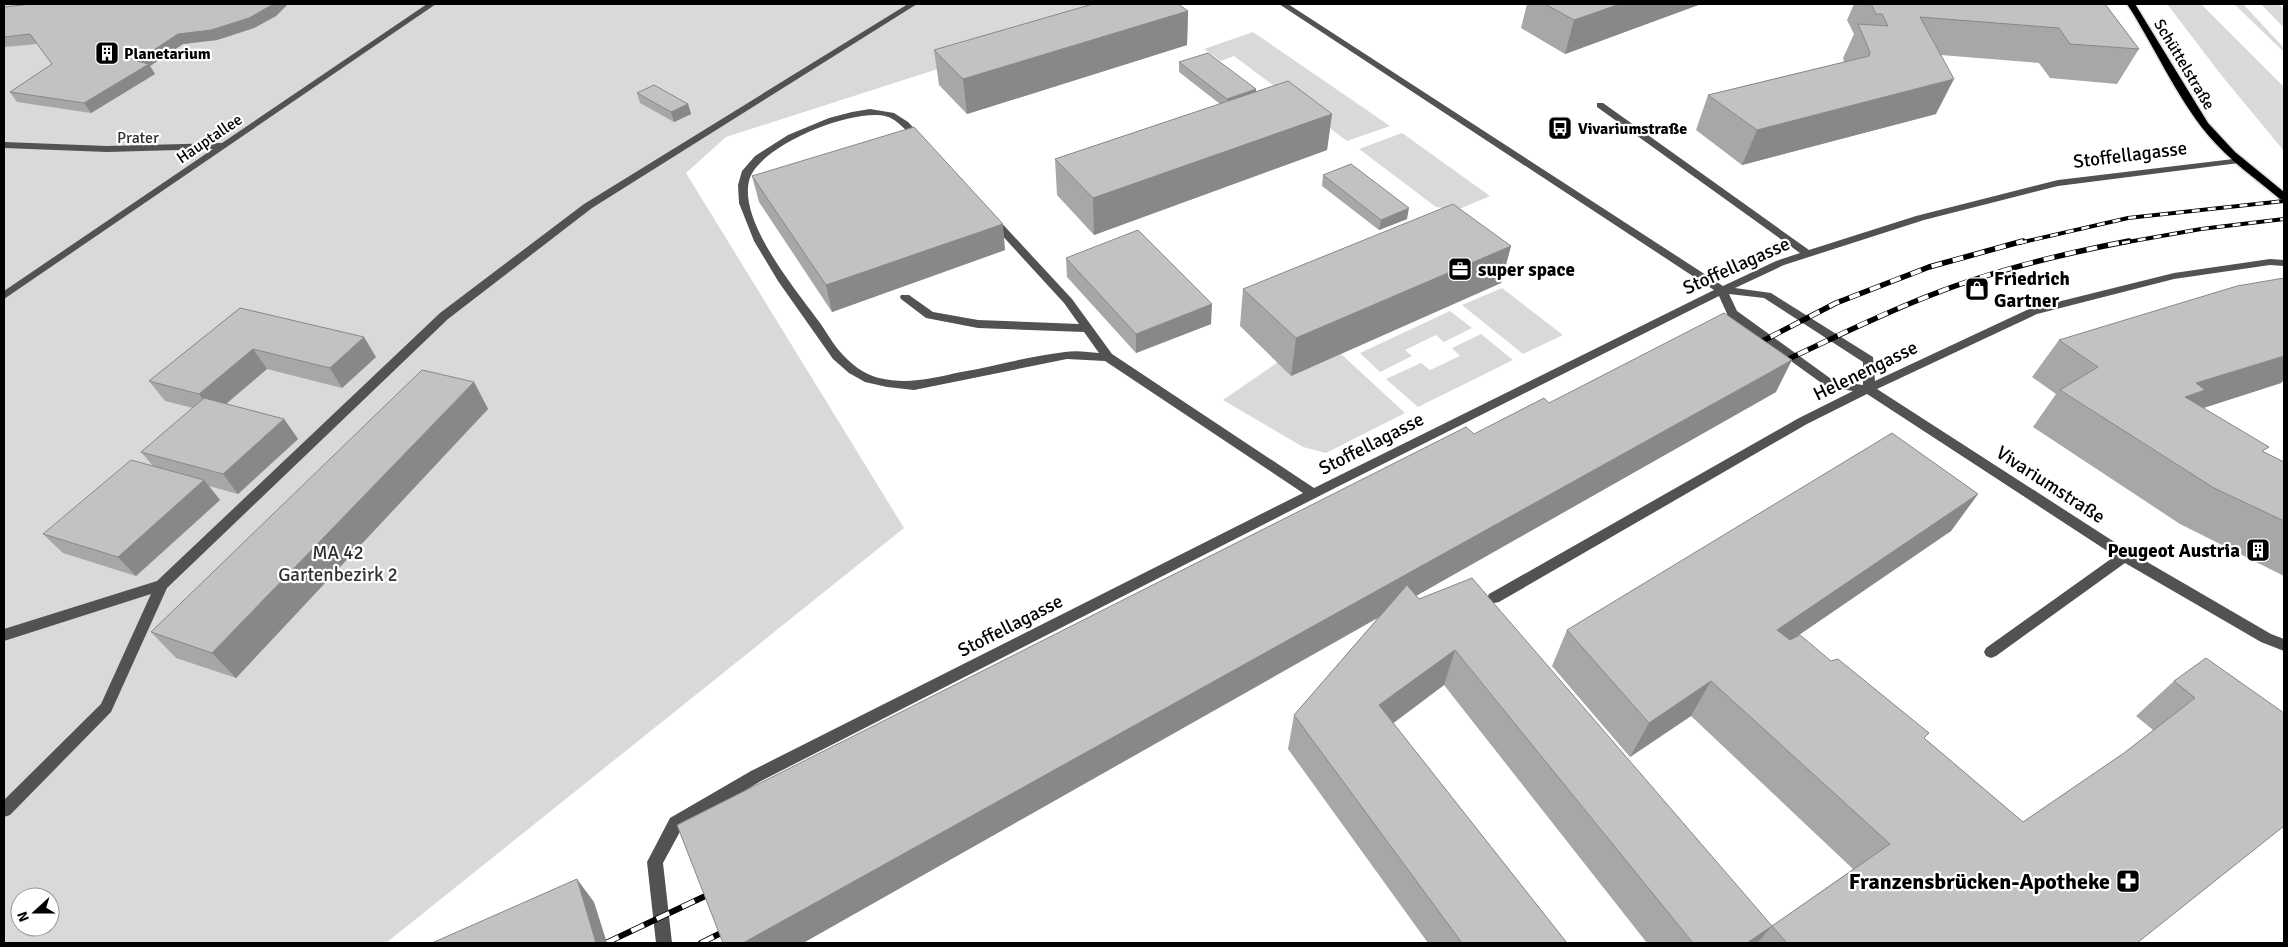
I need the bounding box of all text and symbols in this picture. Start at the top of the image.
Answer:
street label: Schüttelstraße [2149,16,2219,113]
building icon: Planetarium [94,40,120,66]
place label: Planetarium [124,44,211,64]
street label: Hauptallee [173,110,246,168]
bus stop icon: Vivariumstraße [1547,115,1573,141]
place label: Vivariumstraße [1578,119,1687,139]
park label: Prater [117,128,159,148]
street label: Stoffellagasse [2072,136,2188,174]
street label: Stoffellagasse [1679,232,1794,300]
office icon: super space [1447,256,1473,282]
place label: super space [1478,258,1575,282]
place label: Friedrich Gartner [1994,267,2070,313]
shop icon: Friedrich Gartner [1964,276,1990,302]
street label: Helenengasse [1809,335,1922,407]
street label: Stoffellagasse [1315,407,1428,481]
street label: Vivariumstraße [1991,441,2109,529]
building icon: Peugeot Austria [2245,537,2271,563]
place label: Peugeot Austria [2107,539,2240,563]
park label: MA 42 Gartenbezirk 2 [278,541,398,587]
street label: Stoffellagasse [954,589,1067,663]
place label: Franzensbrücken-Apotheke [1849,868,2110,895]
pharmacy icon: Franzensbrücken-Apotheke [2115,868,2141,894]
north arrow [10,887,60,937]
text: N [14,909,33,924]

